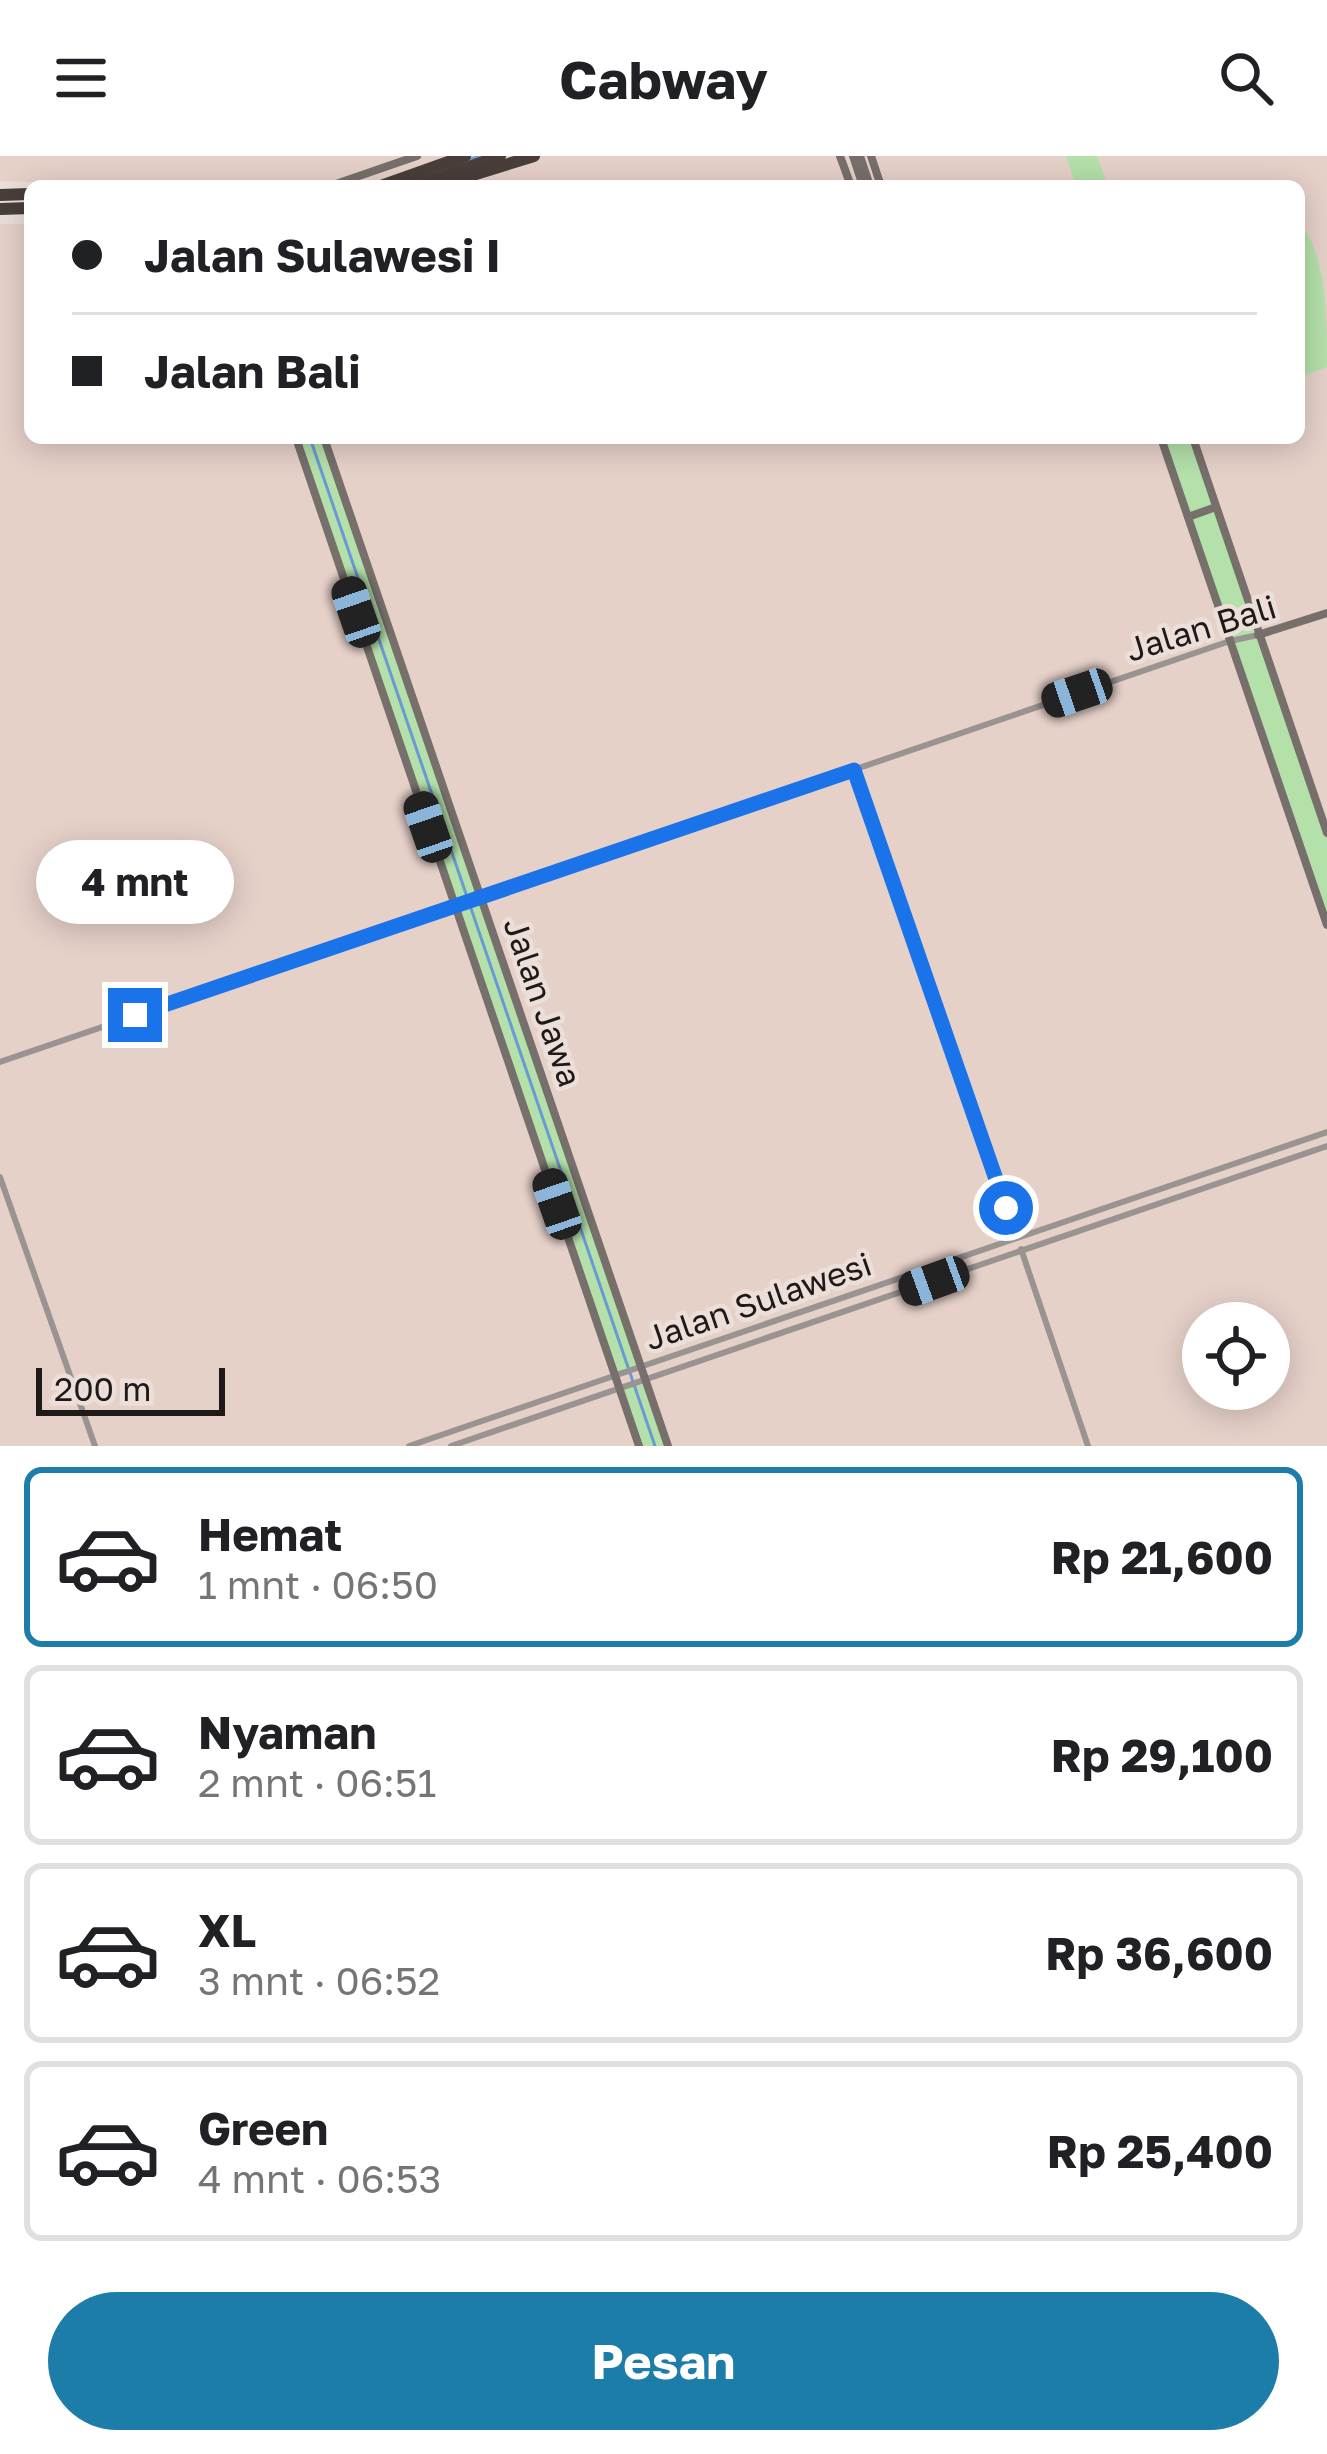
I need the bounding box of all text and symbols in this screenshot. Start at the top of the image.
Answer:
icon: menu [48,45,114,111]
icon: search [1213,45,1279,111]
text: Cabway [559,46,768,111]
text: Jalan Sulawesi I [144,228,501,282]
text: Jalan Bali [144,344,361,398]
car [327,572,385,652]
street label: Jalan Bali [1121,586,1281,669]
car [1037,664,1117,722]
car [399,787,457,867]
callout: 4 mnt [36,841,234,925]
text: 4 mnt [81,858,189,905]
street label: Jalan Jawa [496,912,591,1091]
route end [108,988,162,1042]
car [528,1164,586,1244]
route start [979,1181,1033,1235]
street label: Jalan Sulawesi [640,1244,876,1357]
car [894,1252,974,1310]
map controls [1182,1302,1290,1410]
button: locate [1182,1302,1290,1410]
scale bar [36,1362,225,1415]
text: 200 m [54,1369,152,1408]
icon: car [54,1503,162,1611]
text: Hemat [198,1507,342,1561]
text: Rp 21,600 [1051,1530,1273,1584]
text: 1 mnt · 06:50 [198,1561,438,1608]
icon: car [54,1701,162,1809]
text: Nyaman [198,1705,376,1759]
text: Rp 29,100 [1051,1728,1273,1782]
text: 2 mnt · 06:51 [198,1759,436,1806]
icon: car [54,1899,162,2007]
text: XL [198,1903,256,1957]
text: Rp 36,600 [1045,1926,1273,1980]
text: 3 mnt · 06:52 [198,1957,440,2004]
icon: car [54,2097,162,2205]
text: Green [198,2101,328,2155]
text: Rp 25,400 [1047,2124,1273,2178]
text: 4 mnt · 06:53 [198,2155,441,2202]
button: Pesan [48,2292,1279,2430]

